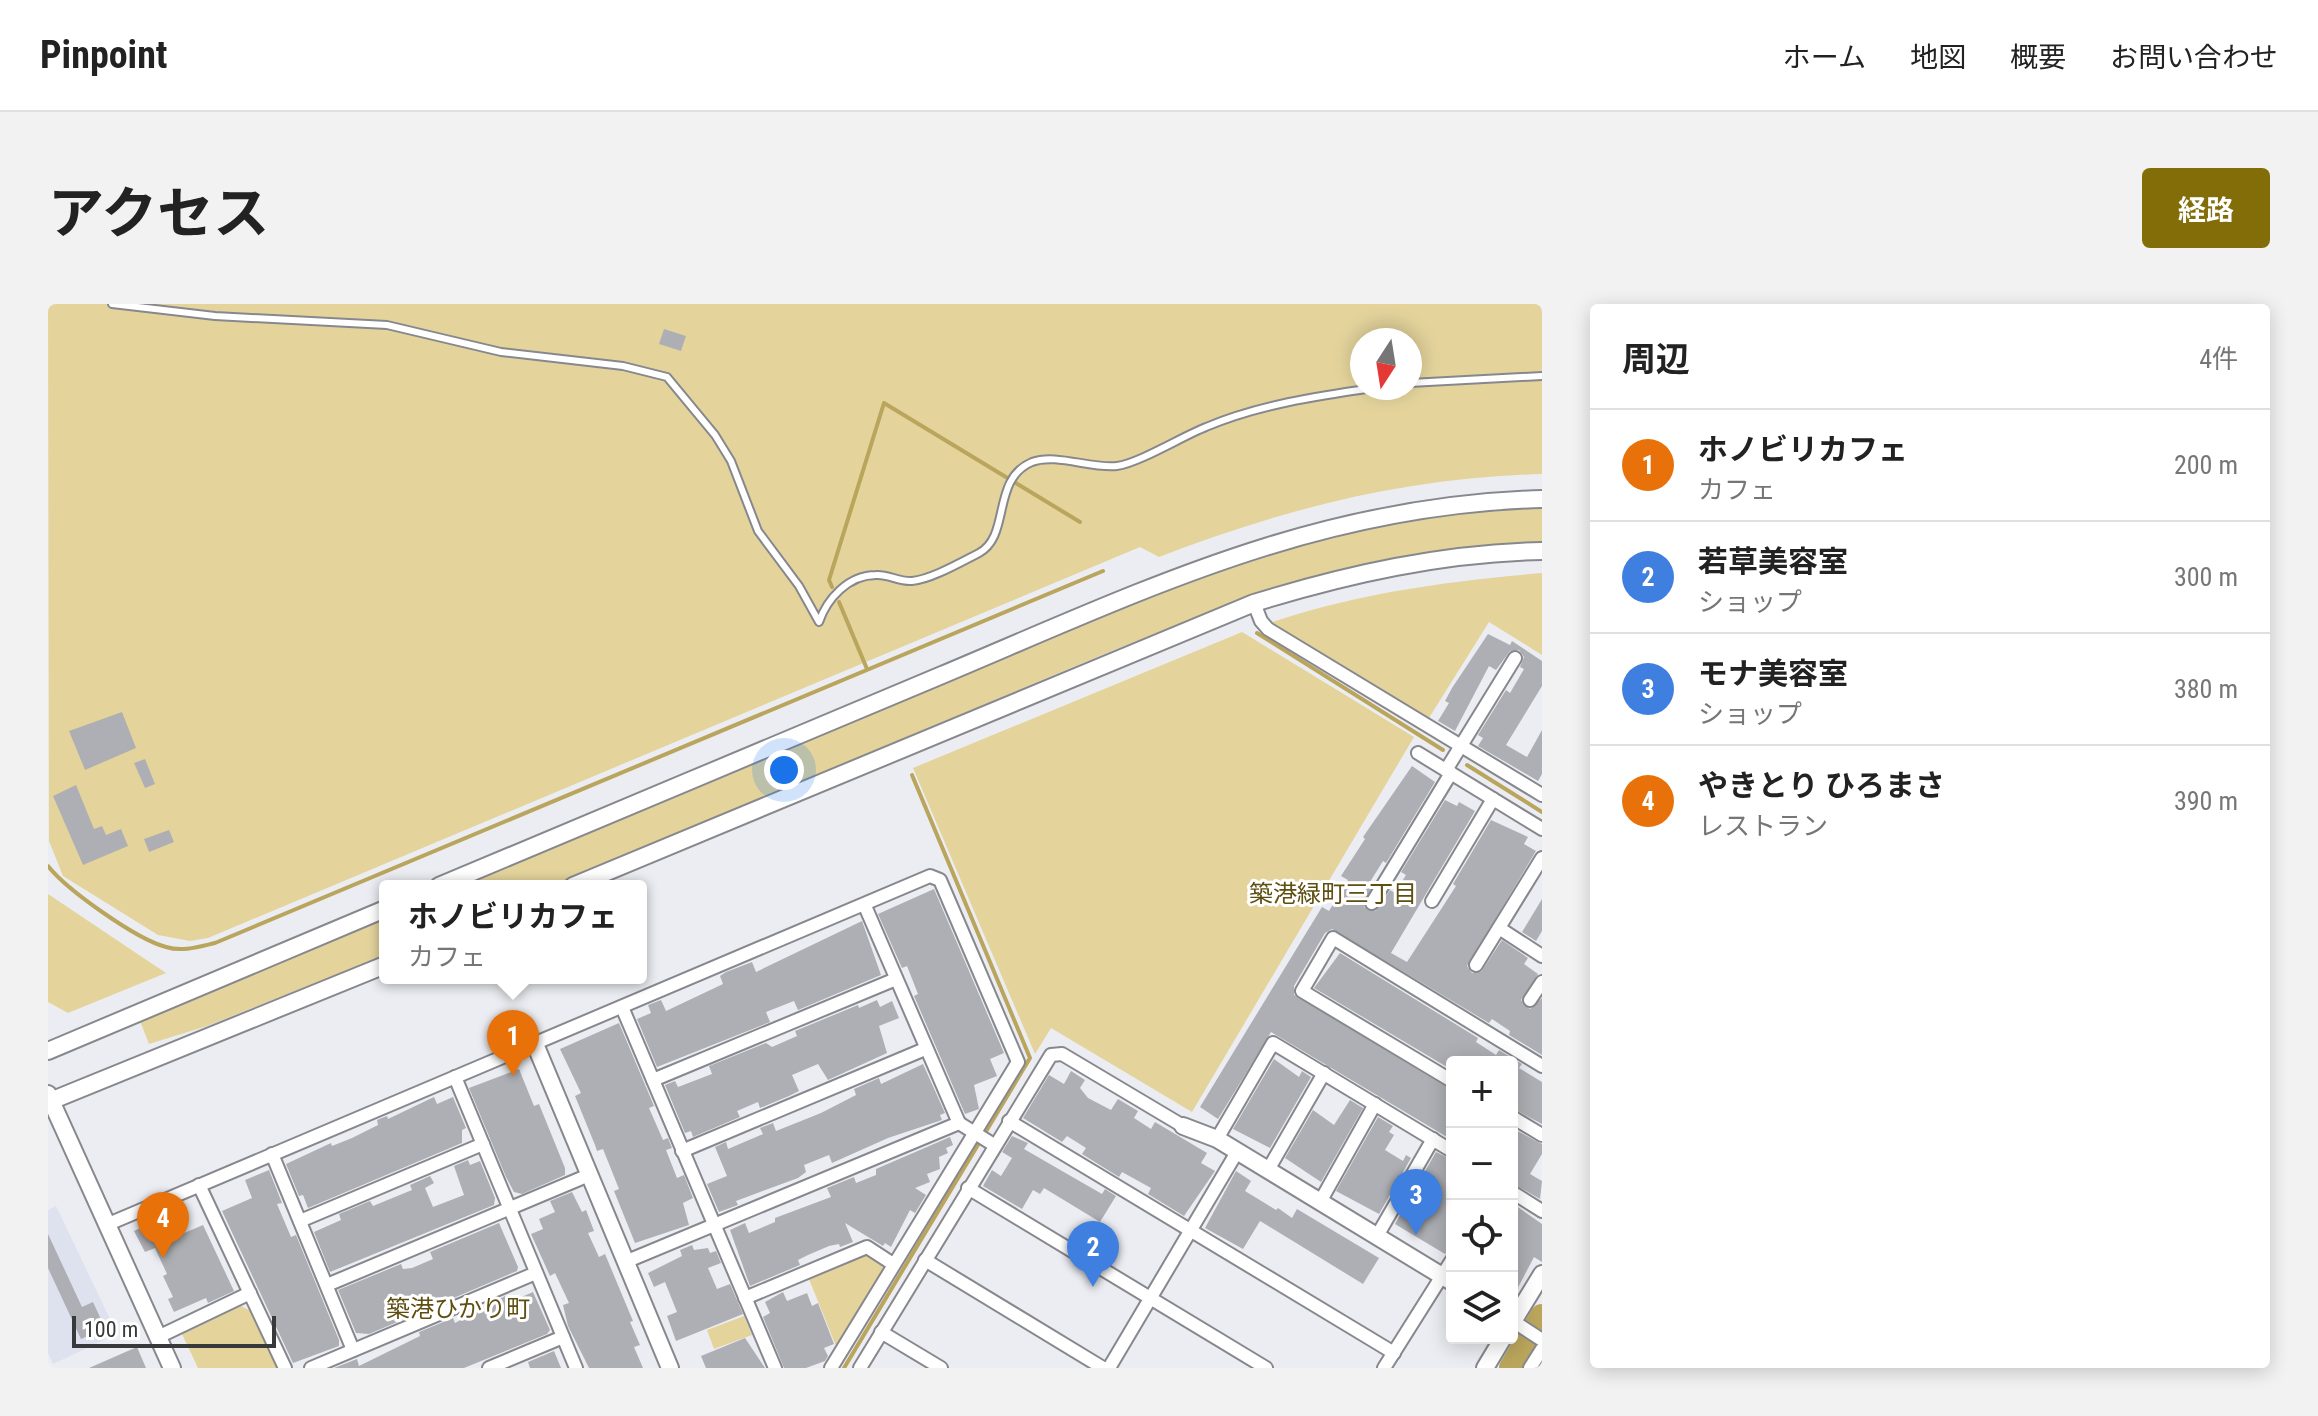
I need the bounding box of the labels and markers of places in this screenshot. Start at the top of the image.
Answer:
pin: 1 [487,1010,539,1076]
pin: 3 [1390,1169,1442,1235]
pin: 4 [137,1192,189,1258]
pin: 2 [1067,1221,1119,1287]

